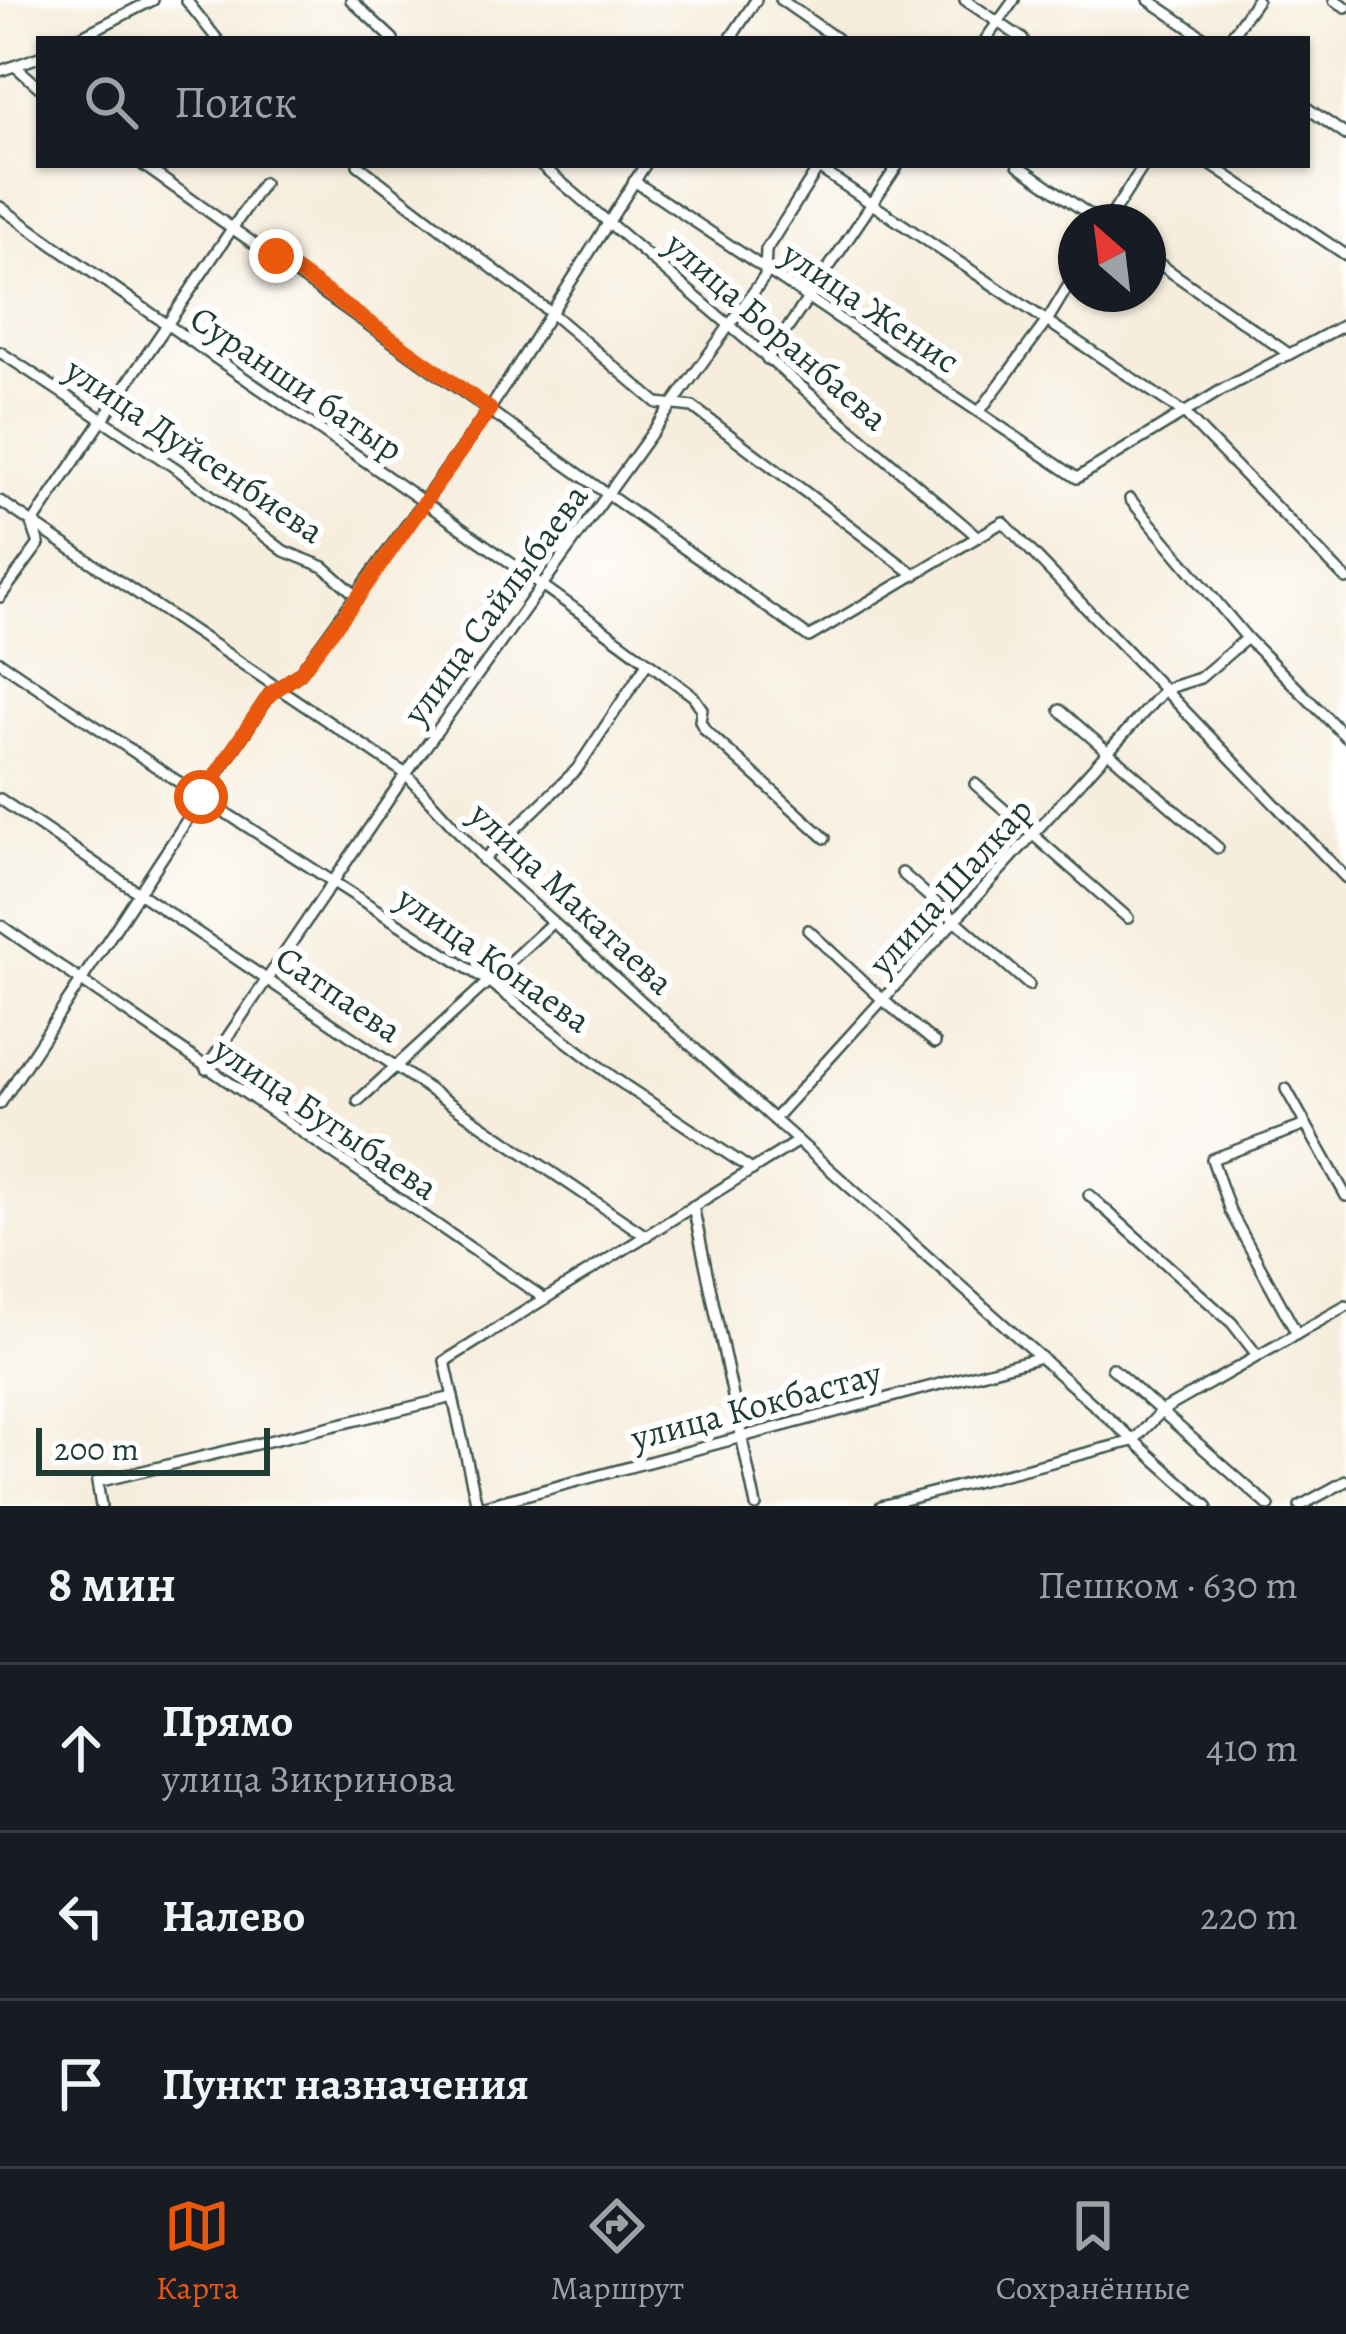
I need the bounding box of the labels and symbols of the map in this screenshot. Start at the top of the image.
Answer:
north arrow [1058,204,1166,312]
street label: улица Боранбаева [654,220,899,442]
route end [249,229,303,283]
street label: улица Женис [772,229,970,385]
street label: Суранши батыр [181,294,413,472]
street label: улица Дуйсенбиева [55,345,334,555]
street label: улица Сайлыбаева [390,473,599,735]
route start [174,770,228,824]
street label: улица Шалкар [856,786,1043,987]
street label: улица Макатаева [458,790,685,1006]
street label: улица Конаева [386,873,601,1044]
street label: Сатпаева [266,934,412,1054]
street label: улица Бугыбаева [203,1024,448,1212]
street label: улица Кокбастау [625,1348,887,1462]
scale bar [36,1422,270,1475]

